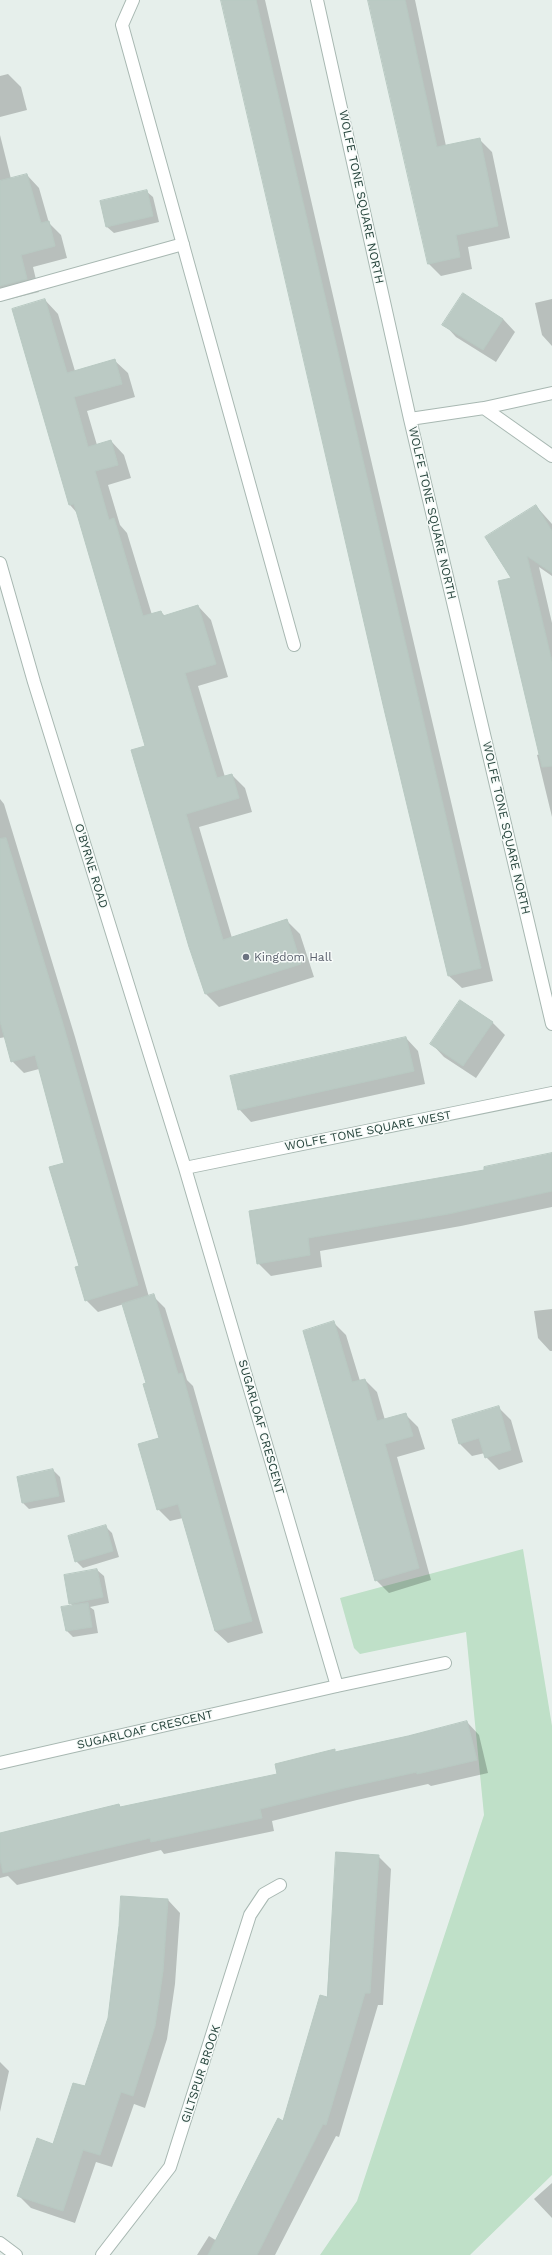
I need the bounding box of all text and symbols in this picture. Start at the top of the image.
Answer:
street label: WOLFE TONE SQUARE NORTH [336,109,386,285]
street label: WOLFE TONE SQUARE NORTH [405,425,459,601]
street label: WOLFE TONE SQUARE NORTH [479,740,533,916]
street label: O'BYRNE ROAD [71,822,111,910]
place label: Kingdom Hall [254,950,332,964]
marker: Kingdom Hall [241,952,251,962]
street label: WOLFE TONE SQUARE WEST [283,1108,453,1154]
street label: SUGARLOAF CRESCENT [235,1358,287,1496]
street label: SUGARLOAF CRESCENT [76,1707,214,1753]
street label: GILTSPUR BROOK [178,2023,224,2125]

